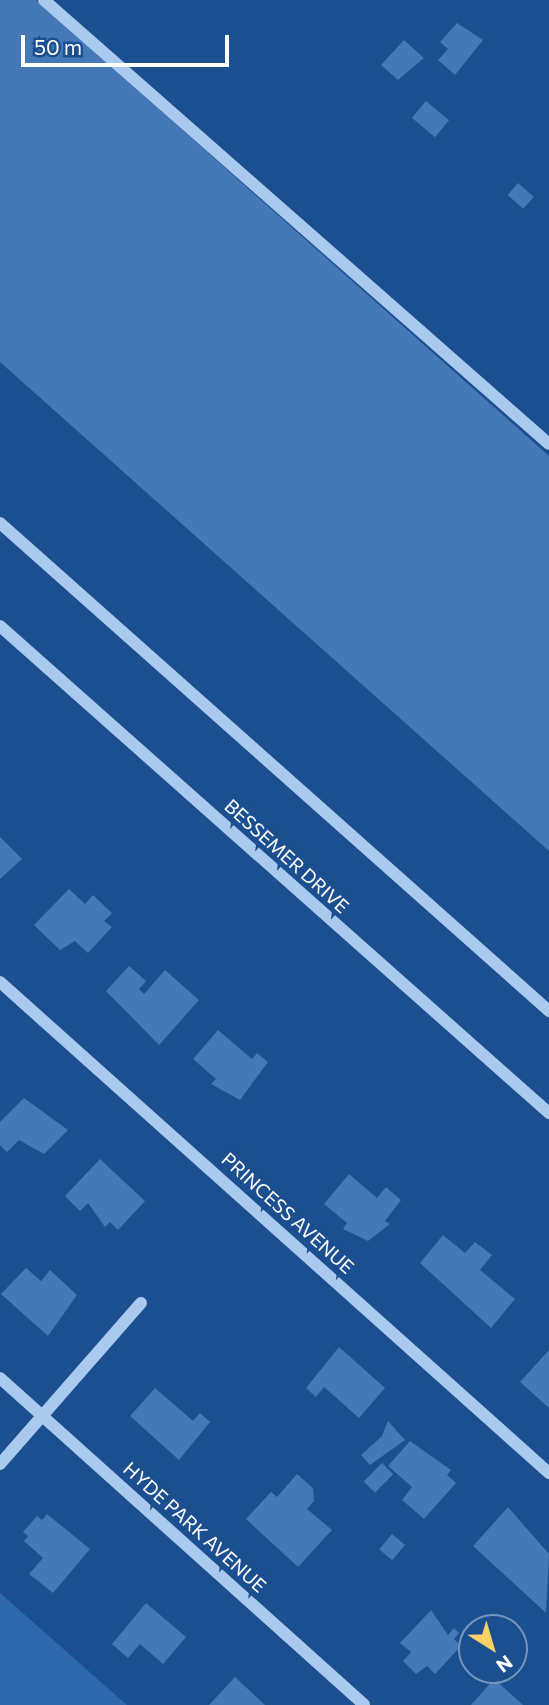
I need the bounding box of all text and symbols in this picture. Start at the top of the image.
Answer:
scale bar [24,21,233,65]
text: 50 m [34,34,82,59]
street label: BESSEMER DRIVE [220,794,354,918]
street label: PRINCESS AVENUE [217,1148,359,1278]
street label: HYDE PARK AVENUE [119,1457,271,1597]
north arrow [458,1614,528,1684]
text: N [492,1651,517,1678]

